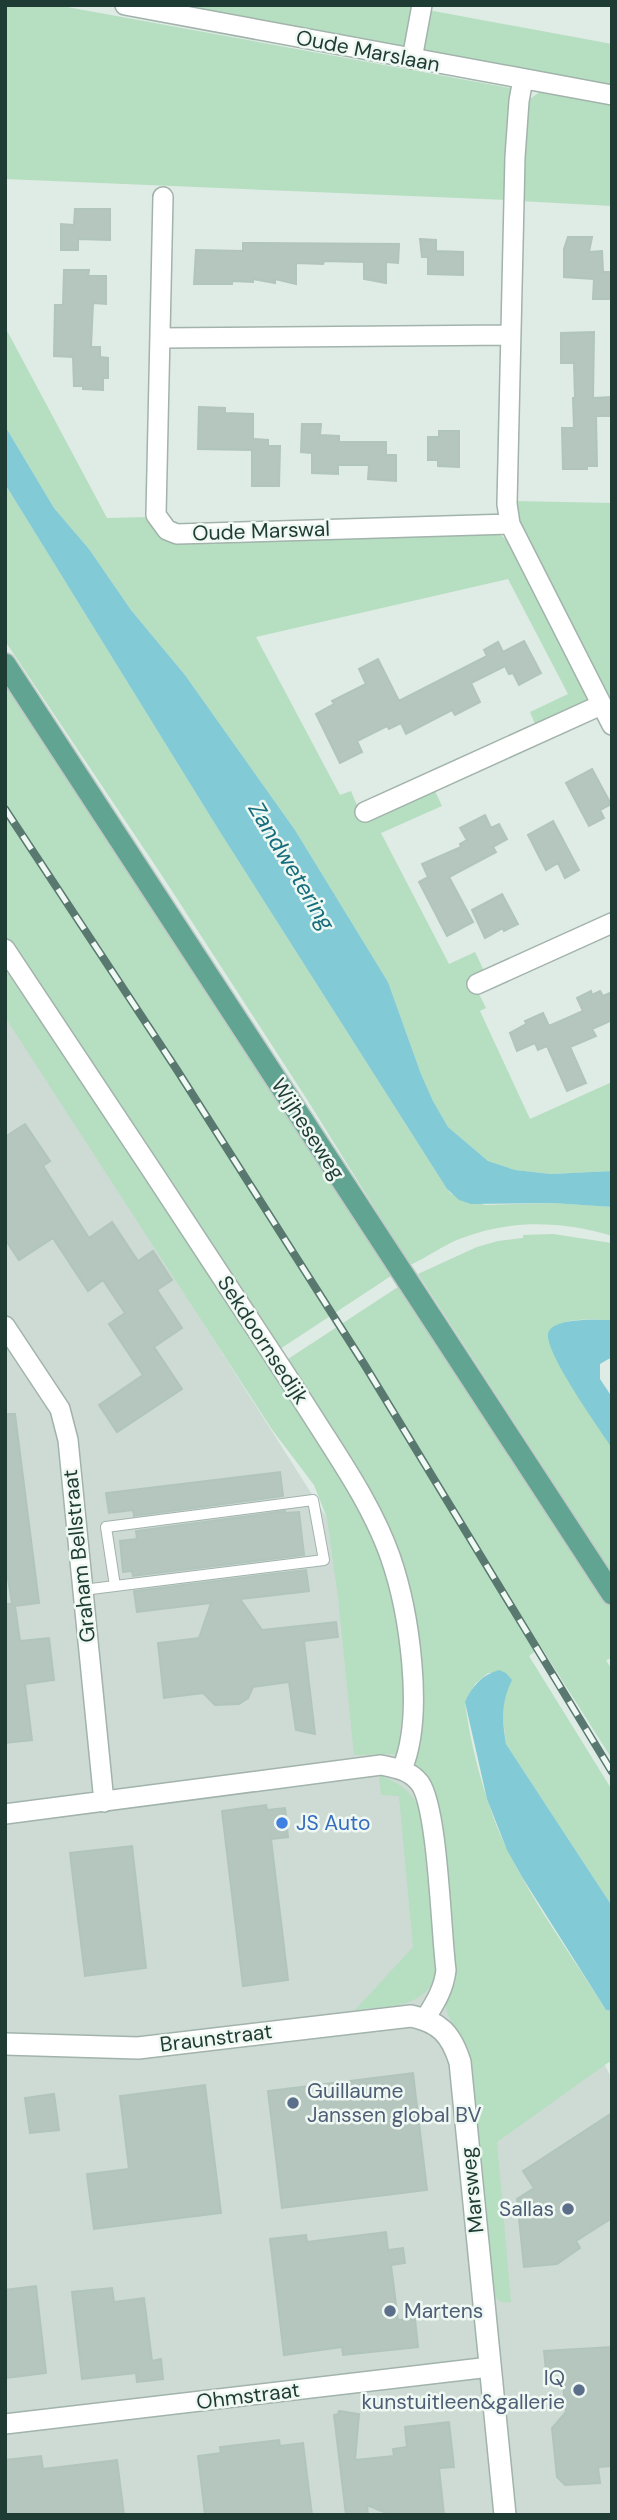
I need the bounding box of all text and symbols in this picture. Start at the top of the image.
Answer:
street label: Oude Marslaan [294,23,442,79]
street label: Oude Marswal [192,515,330,547]
water label: Zandwetering [242,796,343,937]
street label: Wijheseweg [265,1073,351,1185]
street label: Sekdoornsedijk [211,1270,315,1410]
street label: Graham Bellstraat [56,1468,102,1644]
place label: JS Auto [296,1809,370,1837]
marker: JS Auto [274,1815,290,1831]
street label: Braunstraat [158,2017,274,2059]
place label: Guillaume Janssen global BV [307,2077,482,2129]
marker: Guillaume Janssen global BV [285,2095,301,2111]
street label: Marsweg [454,2145,490,2234]
place label: Sallas [499,2195,554,2223]
marker: Sallas [560,2201,576,2217]
place label: Martens [404,2297,483,2325]
marker: Martens [382,2303,398,2319]
place label: IQ kunstuitleen&gallerie [362,2364,565,2416]
street label: Ohmstraat [195,2376,301,2416]
marker: IQ kunstuitleen&gallerie [571,2382,587,2398]

